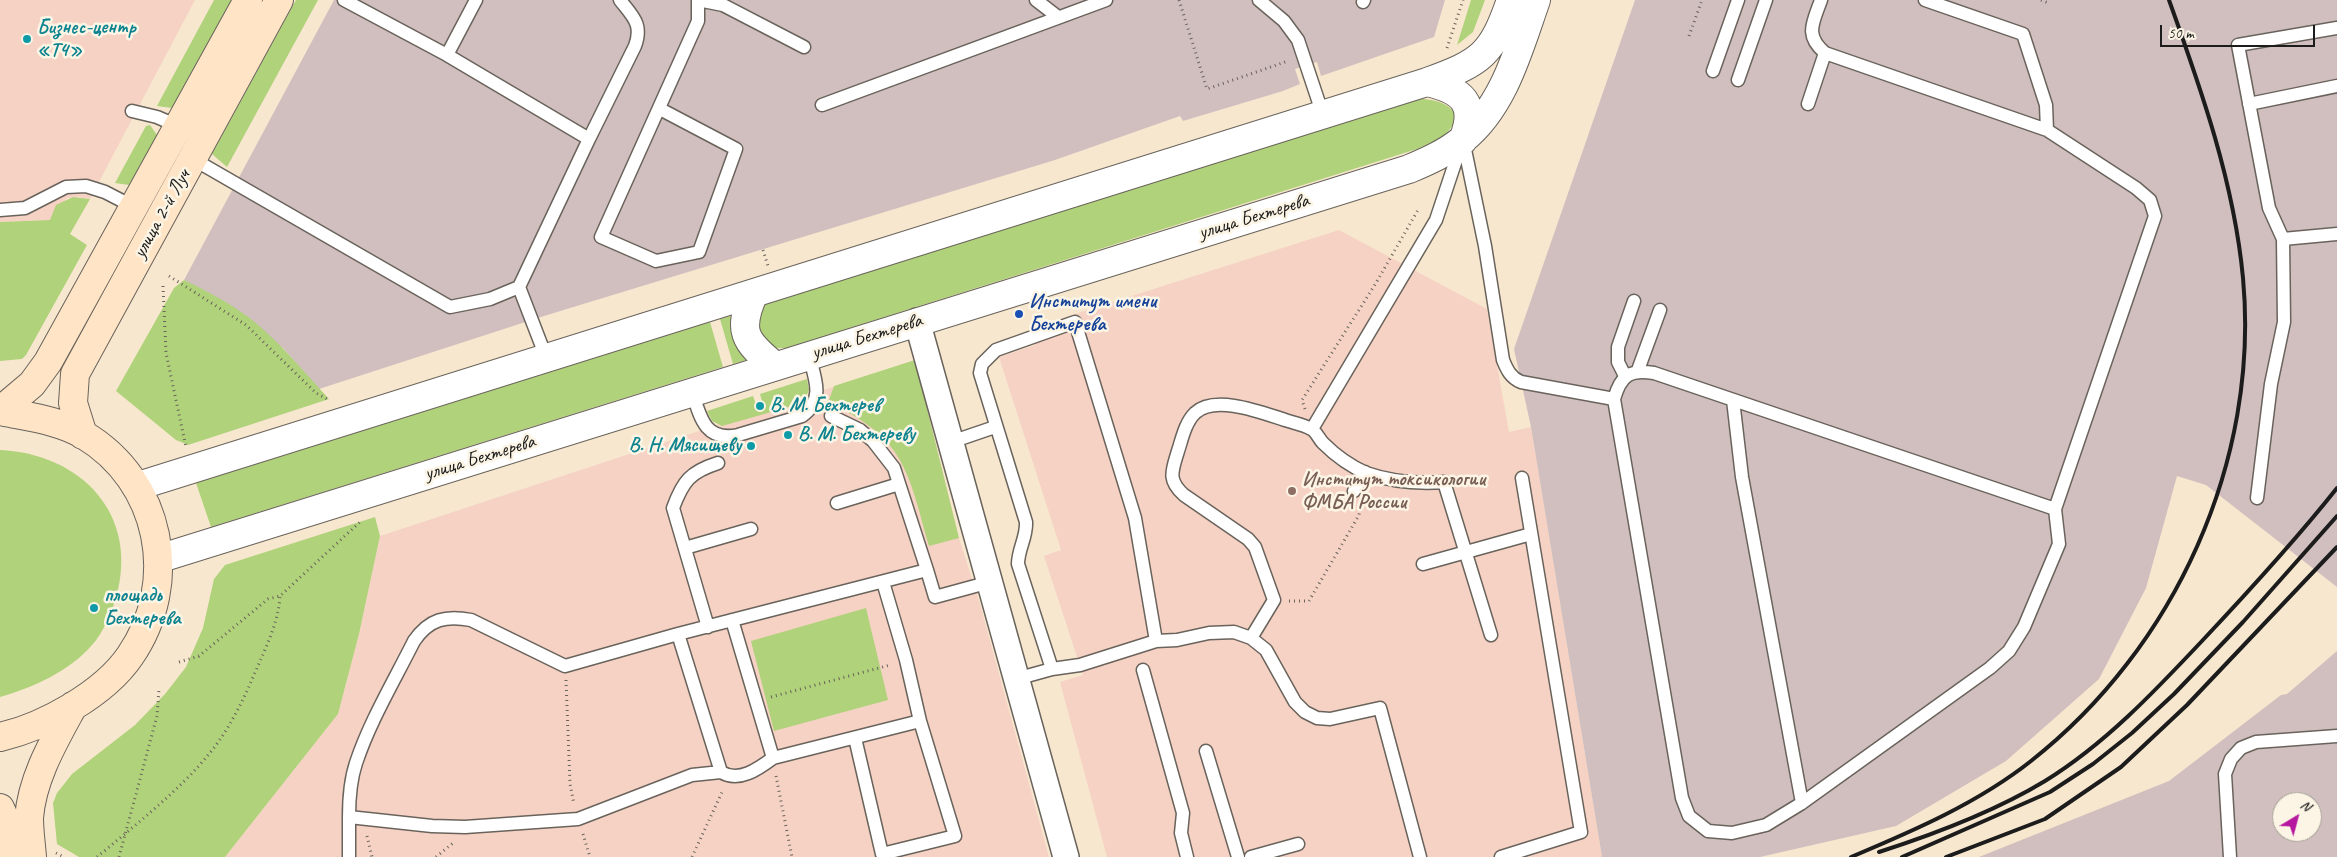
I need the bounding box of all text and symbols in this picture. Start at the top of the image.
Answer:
scale bar [2162,15,2317,47]
place label: Бизнес-центр «Т4» [37,16,136,63]
text: 50 m [2168,24,2194,43]
marker: Бизнес-центр «Т4» [21,33,33,45]
street label: улица 2-й Луч [128,166,196,262]
street label: улица Бехтерева [1196,189,1312,245]
place label: Институт имени Бехтерева [1029,290,1156,337]
marker: Институт имени Бехтерева [1013,308,1025,320]
street label: улица Бехтерева [809,309,925,365]
place label: В. М. Бехтерев [770,394,880,418]
marker: В. М. Бехтерев [754,400,766,412]
place label: В. М. Бехтереву [798,423,915,447]
marker: В. М. Бехтереву [782,429,794,441]
street label: улица Бехтерева [422,430,538,486]
place label: В. Н. Мясищеву [629,434,741,458]
marker: В. Н. Мясищеву [745,440,757,452]
place label: Институт токсикологии ФМБА России [1302,468,1485,515]
marker: Институт токсикологии ФМБА России [1286,485,1298,497]
place label: площадь Бехтерева [104,584,180,631]
marker: площадь Бехтерева [88,602,100,614]
north arrow [2272,792,2322,842]
text: N [2297,796,2314,815]

